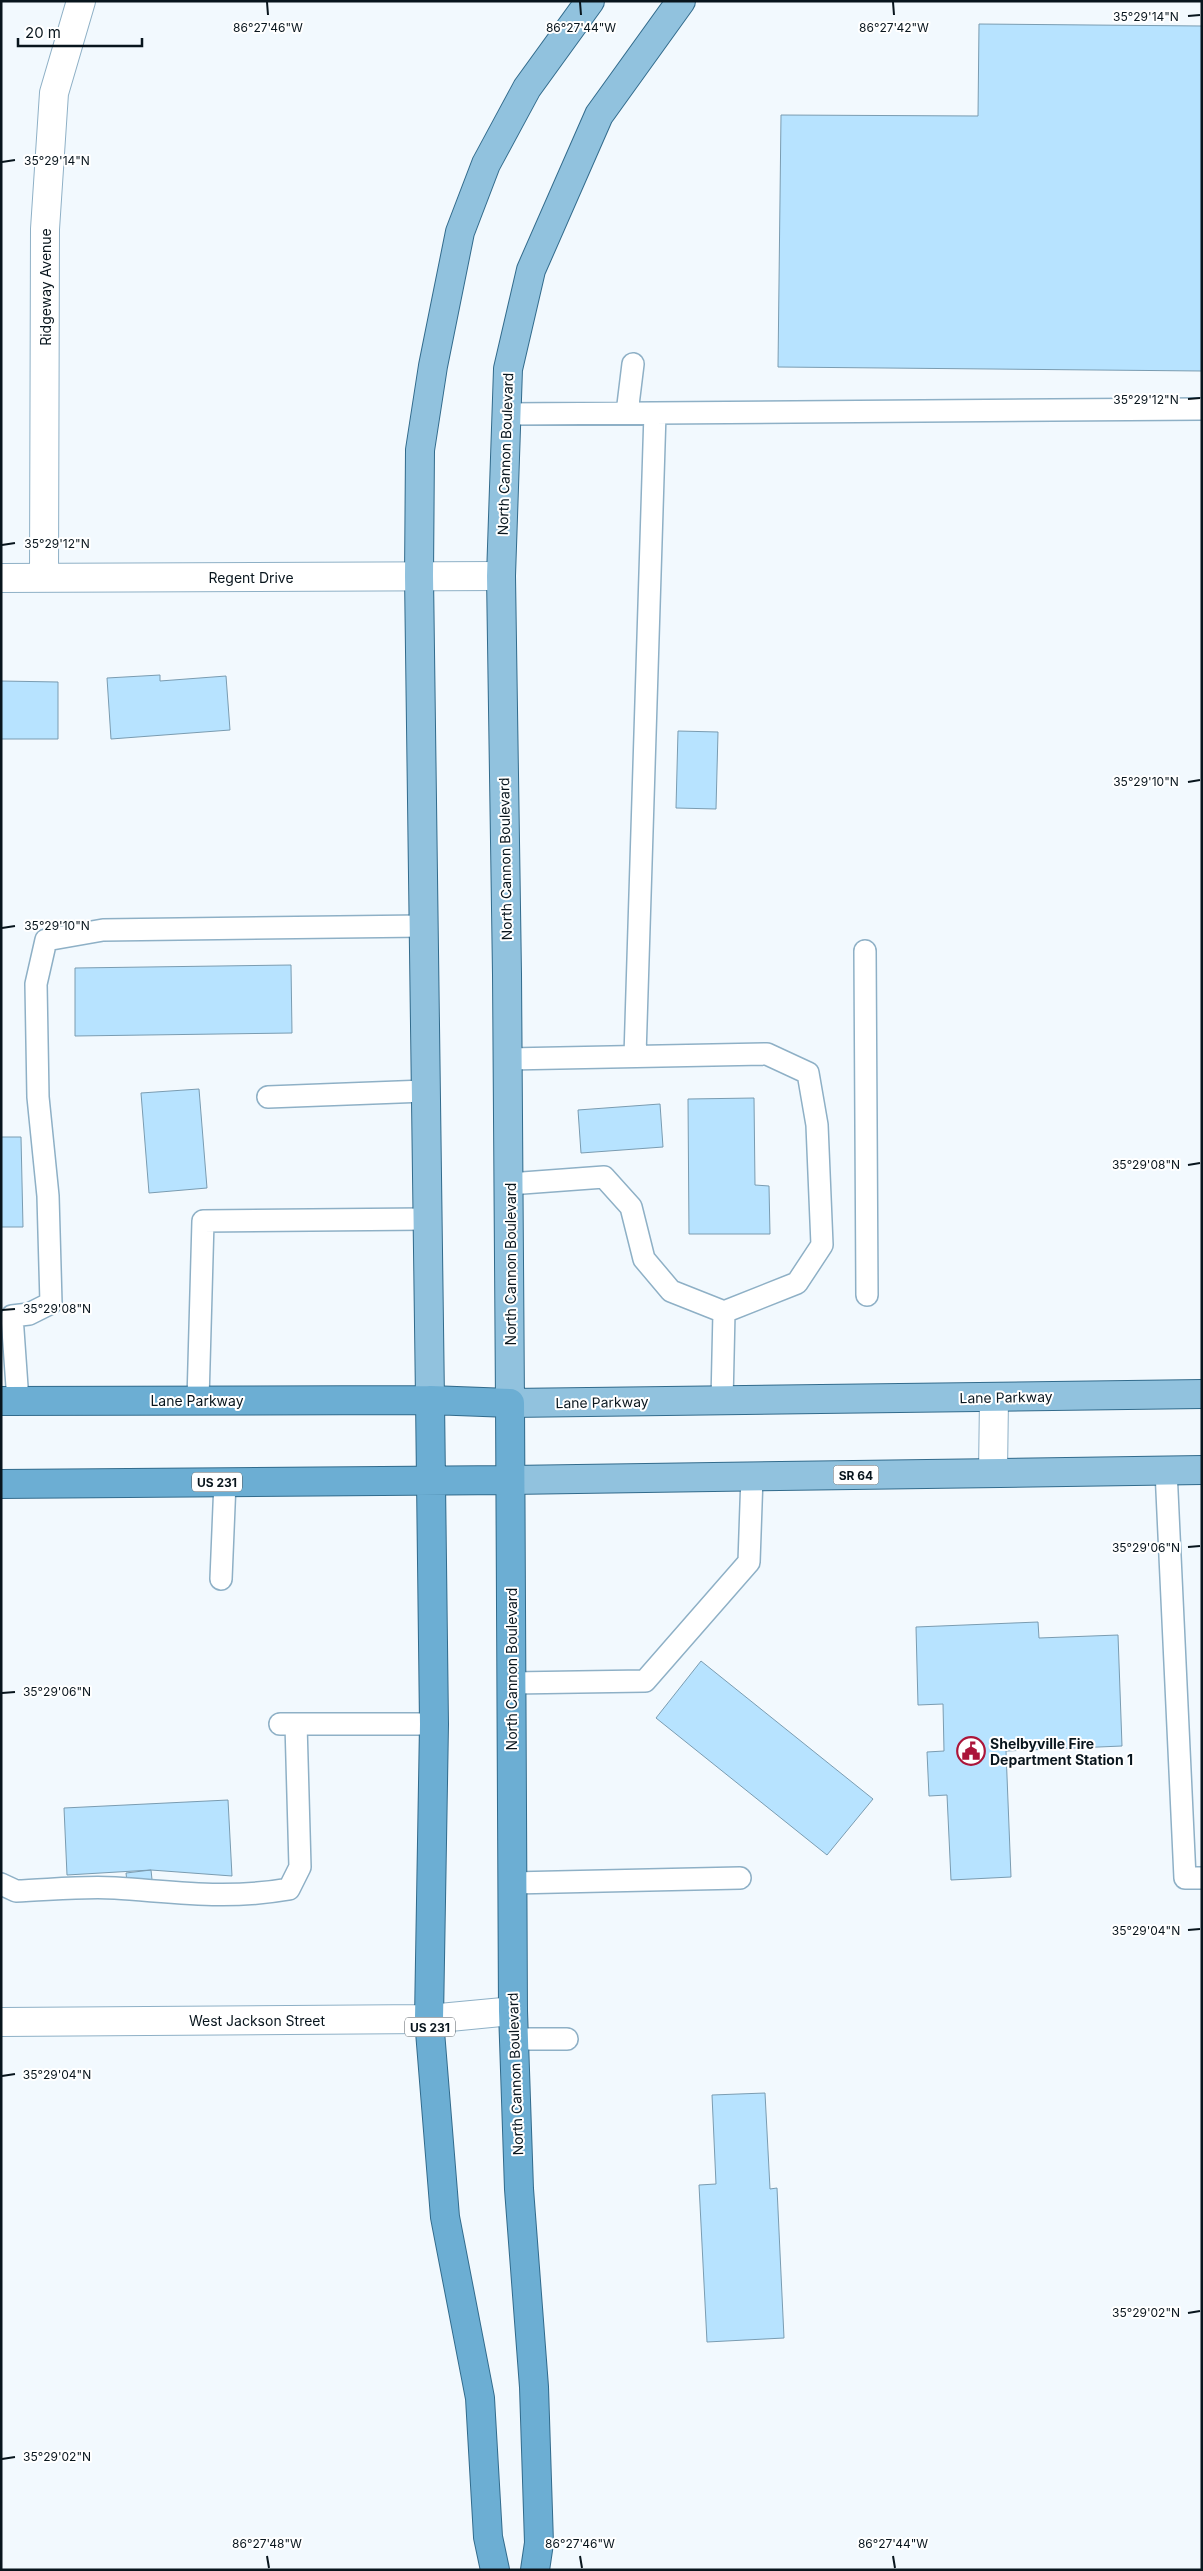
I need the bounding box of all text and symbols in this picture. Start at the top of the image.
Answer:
text: 35°29'14"N [1113,9,1179,24]
scale bar [18,15,141,47]
text: 86°27'46"W [233,20,303,35]
text: 86°27'44"W [546,20,616,35]
text: 86°27'42"W [859,20,929,35]
text: 20 m [25,23,61,42]
text: 35°29'14"N [24,153,90,168]
street label: Ridgeway Avenue [37,228,54,346]
street label: North Cannon Boulevard [494,372,516,536]
text: 35°29'12"N [1113,392,1179,407]
text: 35°29'12"N [24,536,90,551]
street label: Regent Drive [208,569,294,586]
text: 35°29'10"N [1113,774,1179,789]
street label: North Cannon Boulevard [495,777,515,941]
text: 35°29'10"N [24,918,90,933]
text: 35°29'08"N [1112,1157,1180,1172]
street label: North Cannon Boulevard [502,1183,519,1345]
text: 35°29'08"N [23,1301,91,1316]
street label: Lane Parkway [959,1388,1053,1406]
street label: Lane Parkway [150,1392,244,1409]
street label: Lane Parkway [555,1393,649,1411]
road number: SR 64 [834,1466,878,1484]
road number: US 231 [192,1472,242,1491]
text: 35°29'06"N [1112,1540,1180,1555]
street label: North Cannon Boulevard [503,1588,520,1750]
text: 35°29'06"N [23,1684,91,1699]
place label: Shelbyville Fire Department Station 1 [990,1735,1133,1768]
public building icon: Shelbyville Fire Department Station 1 [956,1736,986,1766]
text: 35°29'04"N [1112,1923,1180,1938]
street label: North Cannon Boulevard [504,1992,526,2156]
street label: West Jackson Street [189,2012,326,2029]
road number: US 231 [405,2018,455,2036]
text: 35°29'04"N [23,2067,91,2082]
text: 35°29'02"N [1112,2305,1180,2320]
text: 35°29'02"N [23,2449,91,2464]
text: 86°27'48"W [232,2536,302,2551]
text: 86°27'46"W [545,2536,615,2551]
text: 86°27'44"W [858,2536,928,2551]

